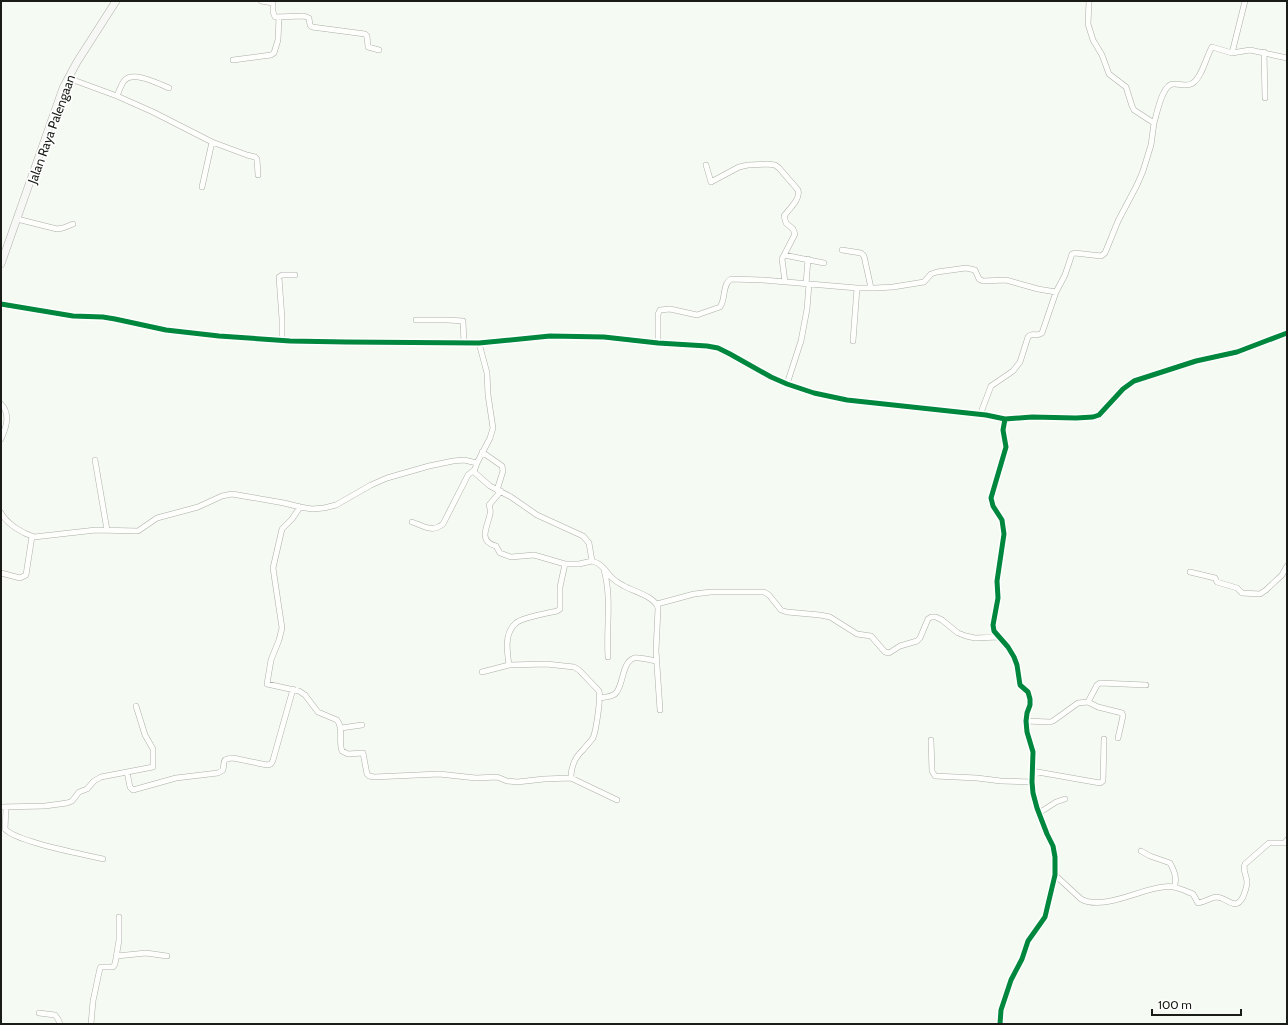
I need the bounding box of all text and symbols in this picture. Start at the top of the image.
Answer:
street label: Jalan Raya Palengaan [23,72,78,187]
scale bar [1152,991,1241,1017]
text: 100 m [1158,997,1192,1012]

